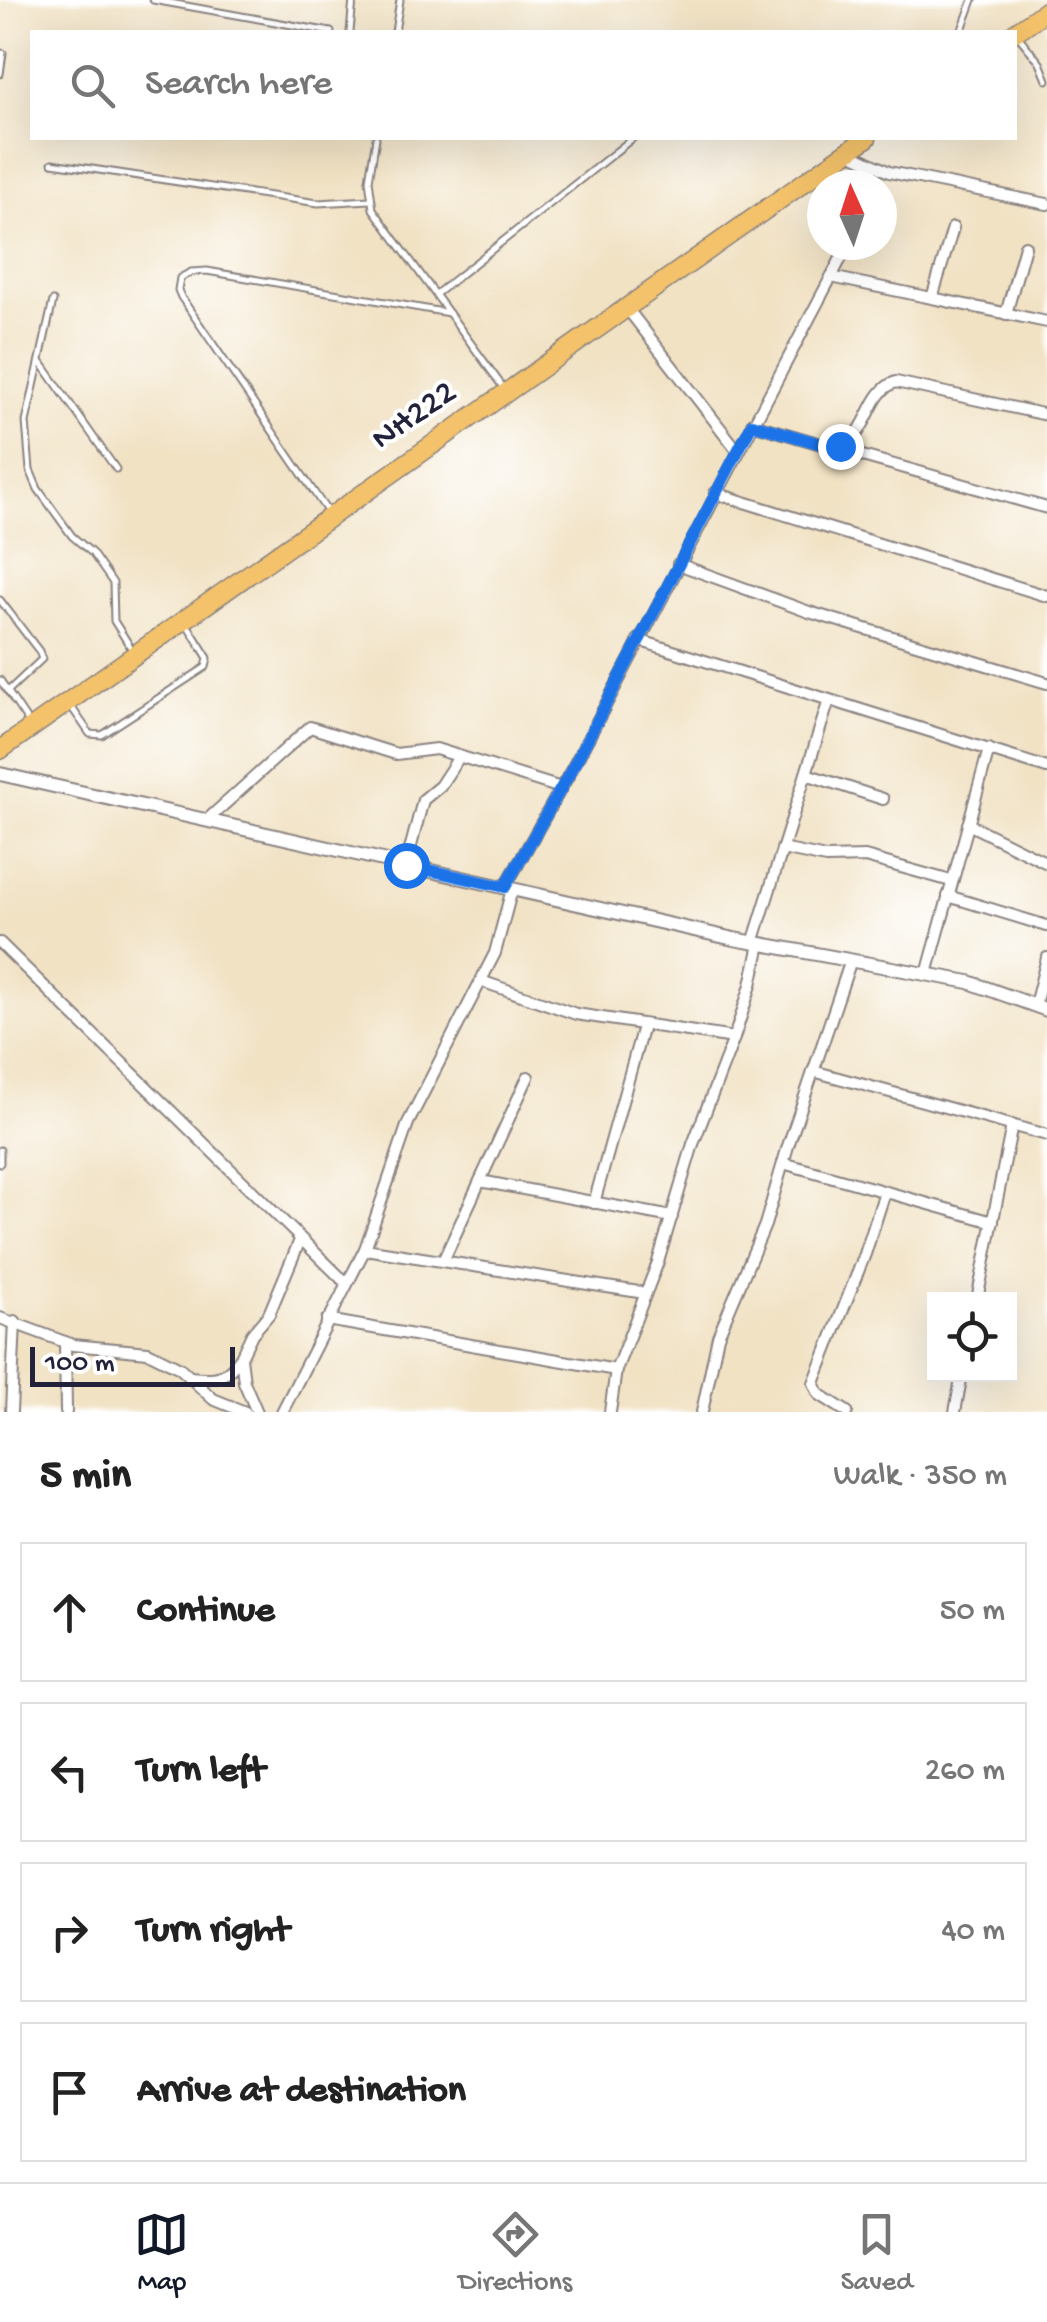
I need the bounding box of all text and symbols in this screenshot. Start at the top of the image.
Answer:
search box [30,30,1017,140]
icon: search [65,58,120,113]
text: Search here [145,63,332,107]
north arrow [807,170,897,260]
street label: NH222 [365,373,465,461]
route end [818,424,864,470]
route start [384,843,430,889]
map controls [927,1292,1017,1382]
button: locate [927,1292,1017,1382]
scale bar [30,1342,235,1386]
text: 100 m [45,1348,115,1381]
text: 5 min [40,1453,131,1502]
text: Walk · 350 m [834,1458,1007,1496]
icon: ahead [42,1585,97,1640]
text: Continue [137,1590,275,1634]
text: 50 m [940,1593,1005,1631]
icon: left [42,1745,97,1800]
text: Turn left [137,1750,265,1794]
text: 260 m [925,1753,1005,1791]
icon: right [42,1905,97,1960]
text: Turn right [137,1910,289,1954]
text: 40 m [941,1913,1005,1951]
icon: arrive [42,2065,97,2120]
text: Arrive at destination [137,2070,466,2114]
tab: Map [134,2207,189,2300]
tab: Directions [458,2207,572,2300]
tab: Saved [841,2207,913,2300]

